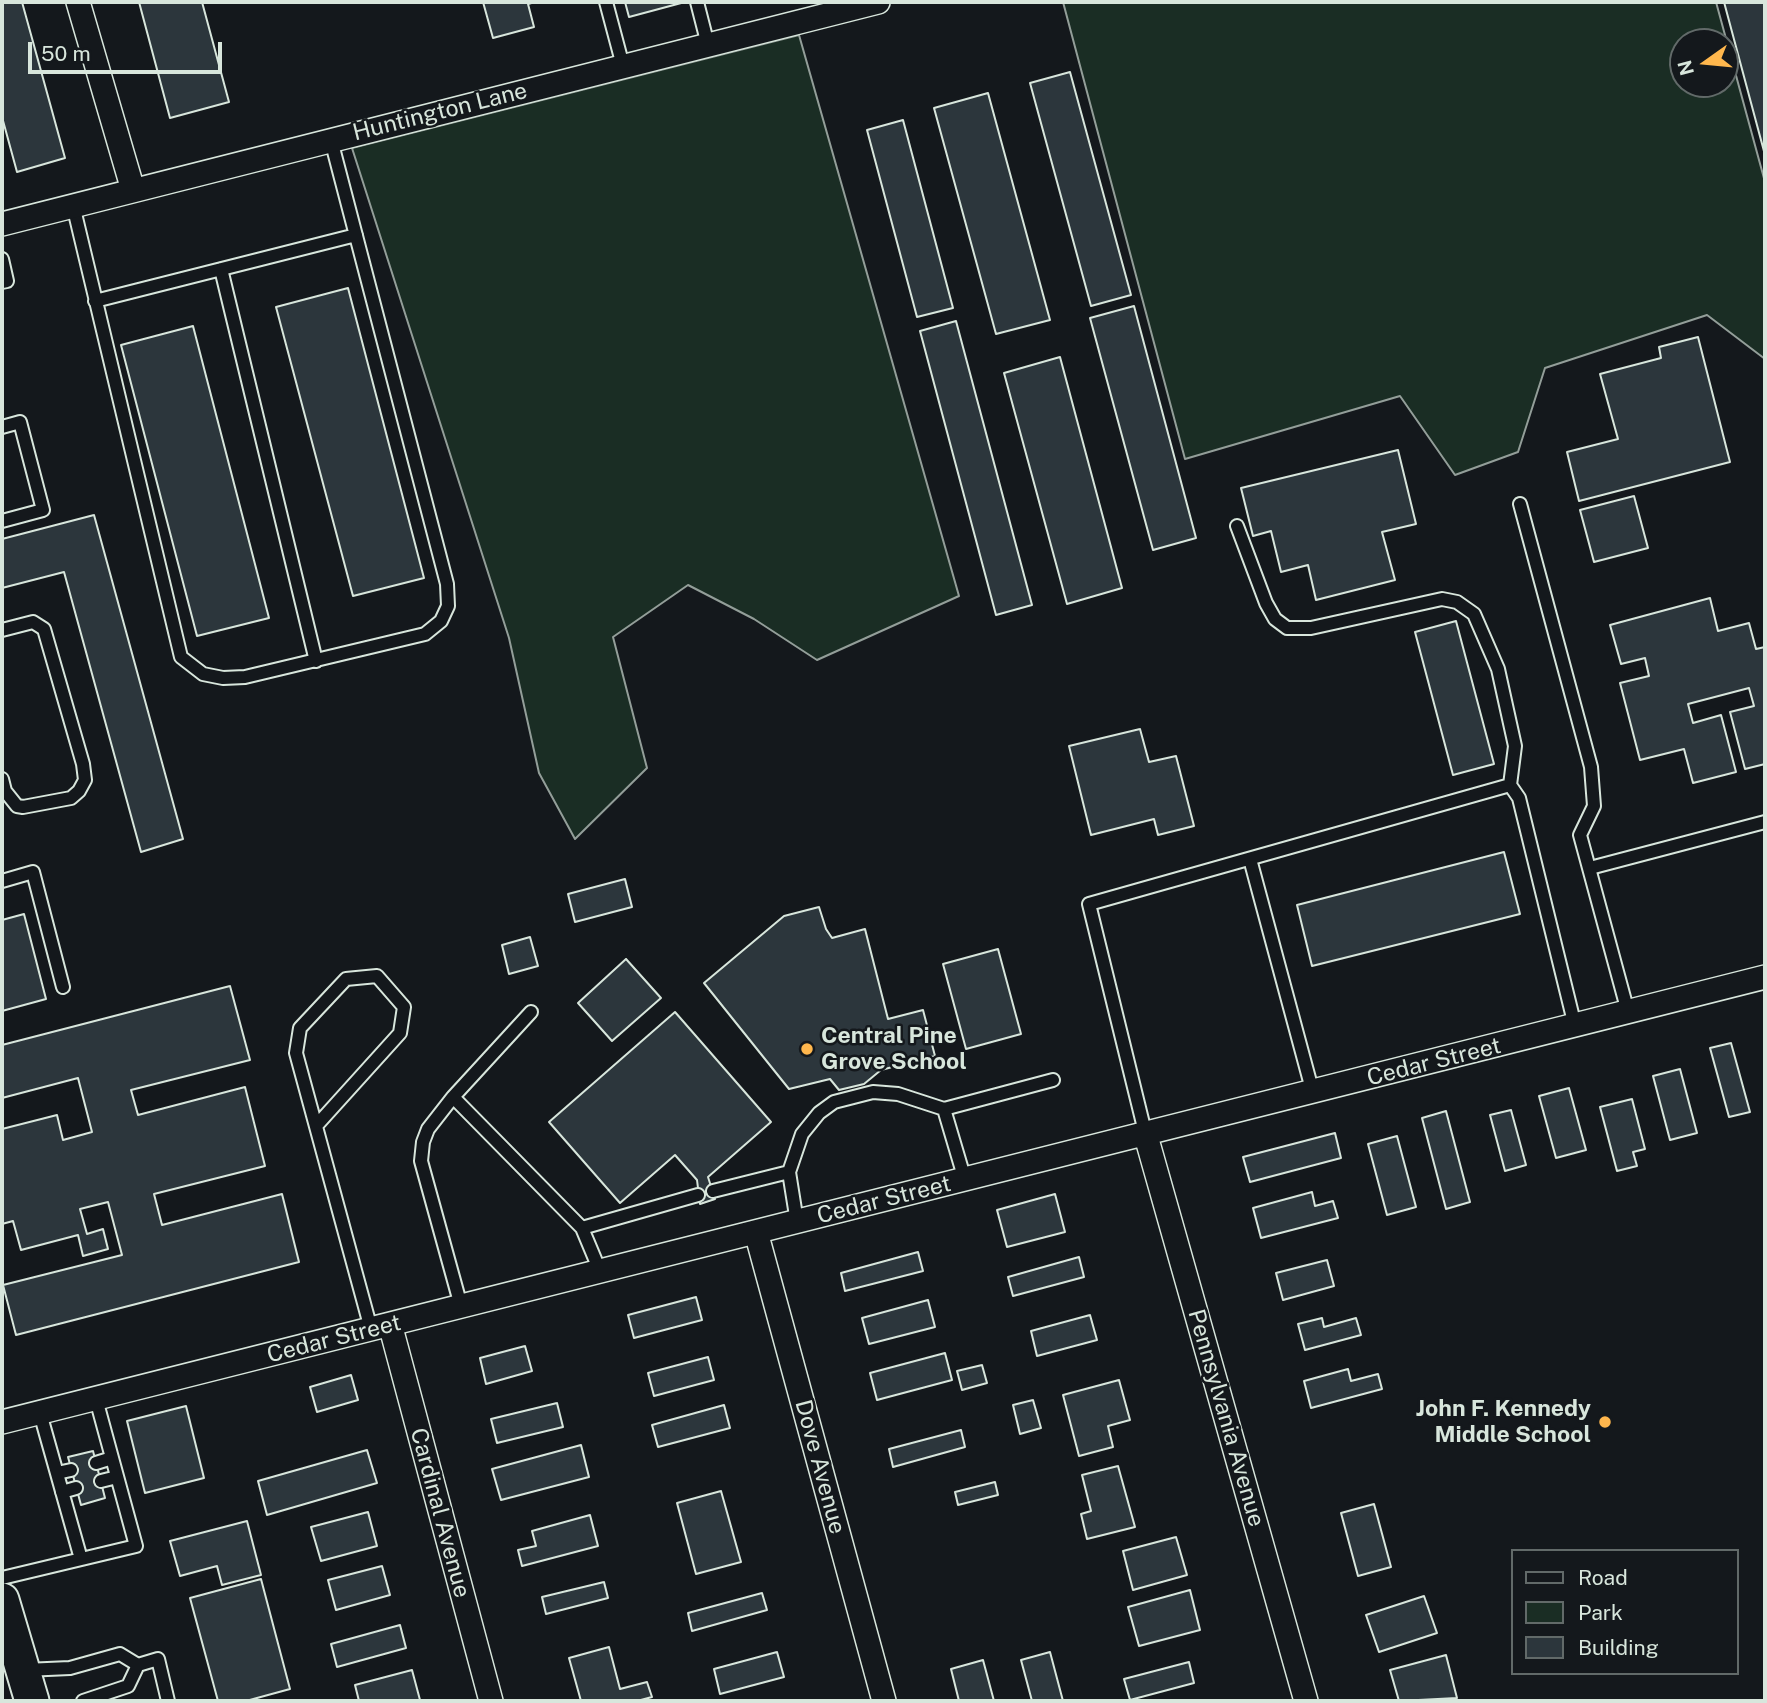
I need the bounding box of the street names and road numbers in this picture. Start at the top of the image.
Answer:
street label: Huntington Lane [350,77,530,147]
street label: Cedar Street [1364,1032,1504,1092]
street label: Cedar Street [814,1170,954,1230]
street label: Pennsylvania Avenue [1182,1306,1270,1530]
street label: Cedar Street [264,1309,404,1369]
street label: Dove Avenue [789,1397,851,1537]
street label: Cardinal Avenue [404,1425,476,1601]

